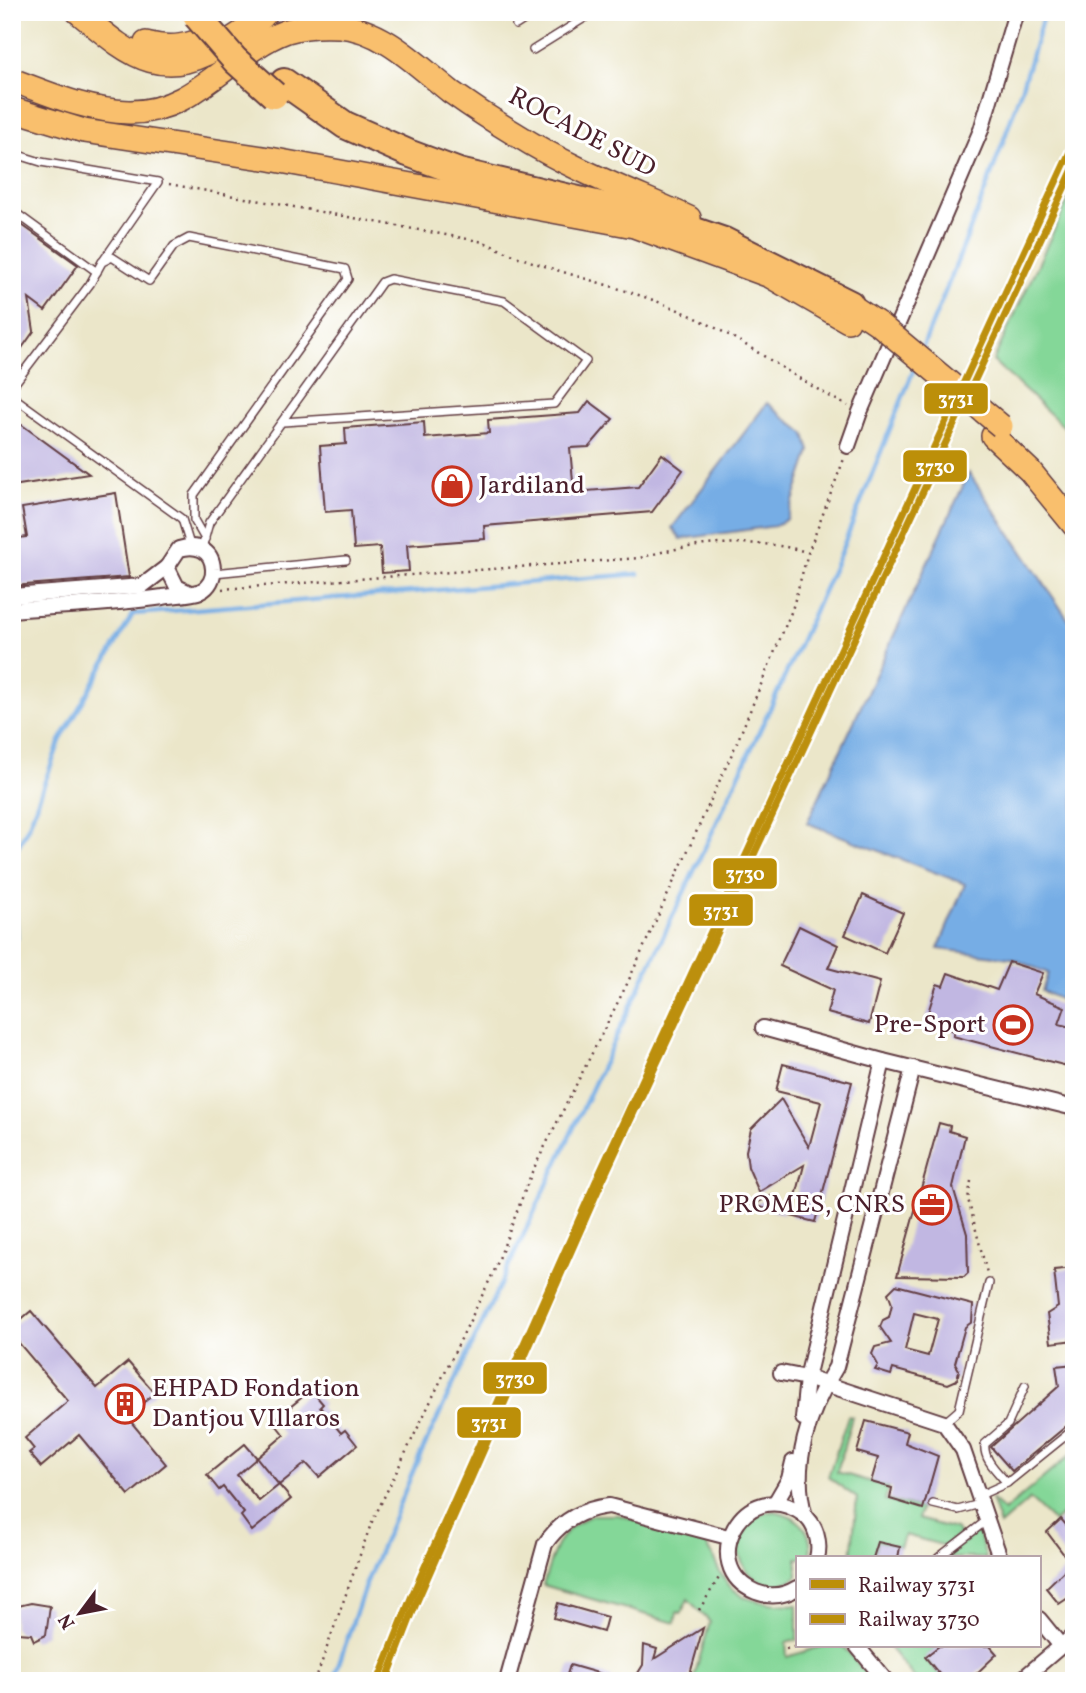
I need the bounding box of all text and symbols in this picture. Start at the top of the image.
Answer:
street label: ROCADE SUD [502,79,662,187]
line badge: 3731 [923,382,989,415]
text: 3731 [938,387,974,413]
line badge: 3730 [902,449,968,483]
text: 3730 [915,455,955,481]
shop icon: Jardiland [431,465,473,507]
place label: Jardiland [479,468,585,504]
line badge: 3730 [712,857,778,890]
text: 3730 [725,862,765,888]
line badge: 3731 [688,893,754,927]
text: 3731 [703,899,739,925]
sports icon: Pre-Sport [992,1004,1034,1046]
place label: Pre-Sport [874,1007,986,1043]
office icon: PROMES, CNRS [911,1184,953,1226]
place label: PROMES, CNRS [719,1187,905,1223]
line badge: 3730 [482,1361,548,1395]
text: 3730 [495,1367,535,1393]
place label: EHPAD Fondation Dantjou VIllaros [152,1371,360,1437]
building icon: EHPAD Fondation Dantjou VIllaros [104,1383,146,1425]
line badge: 3731 [456,1406,522,1439]
text: 3731 [471,1411,507,1437]
legend [796,1556,1040,1648]
text: Railway 3731 [858,1572,976,1601]
north arrow [46,1578,116,1648]
text: Railway 3730 [858,1606,980,1635]
text: N [52,1608,82,1634]

